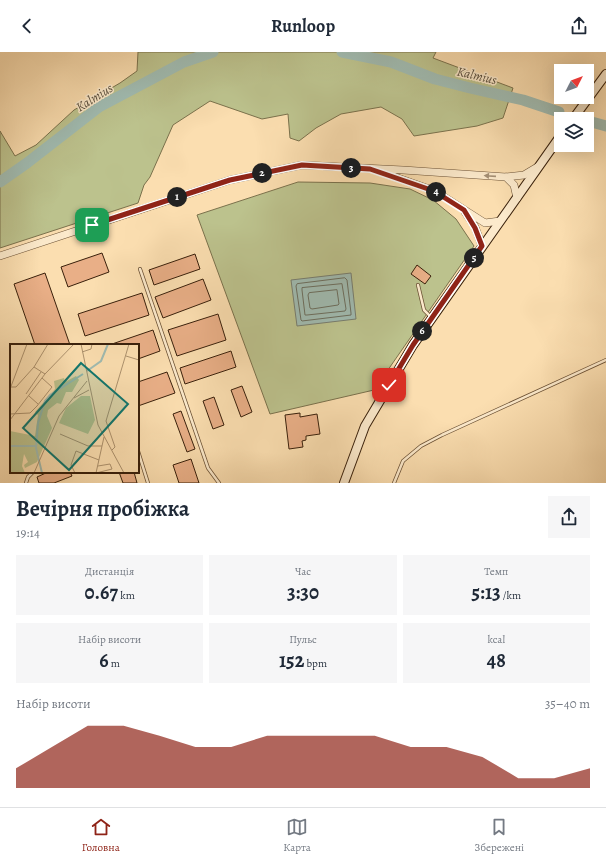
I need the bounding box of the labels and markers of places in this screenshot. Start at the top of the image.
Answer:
pin: 3 [341,158,361,178]
pin: 2 [252,163,272,183]
pin: 4 [426,182,446,202]
pin: 1 [167,187,187,207]
pin [75,208,109,242]
pin: 5 [464,248,484,268]
pin: 6 [412,321,432,341]
pin [372,368,406,402]

